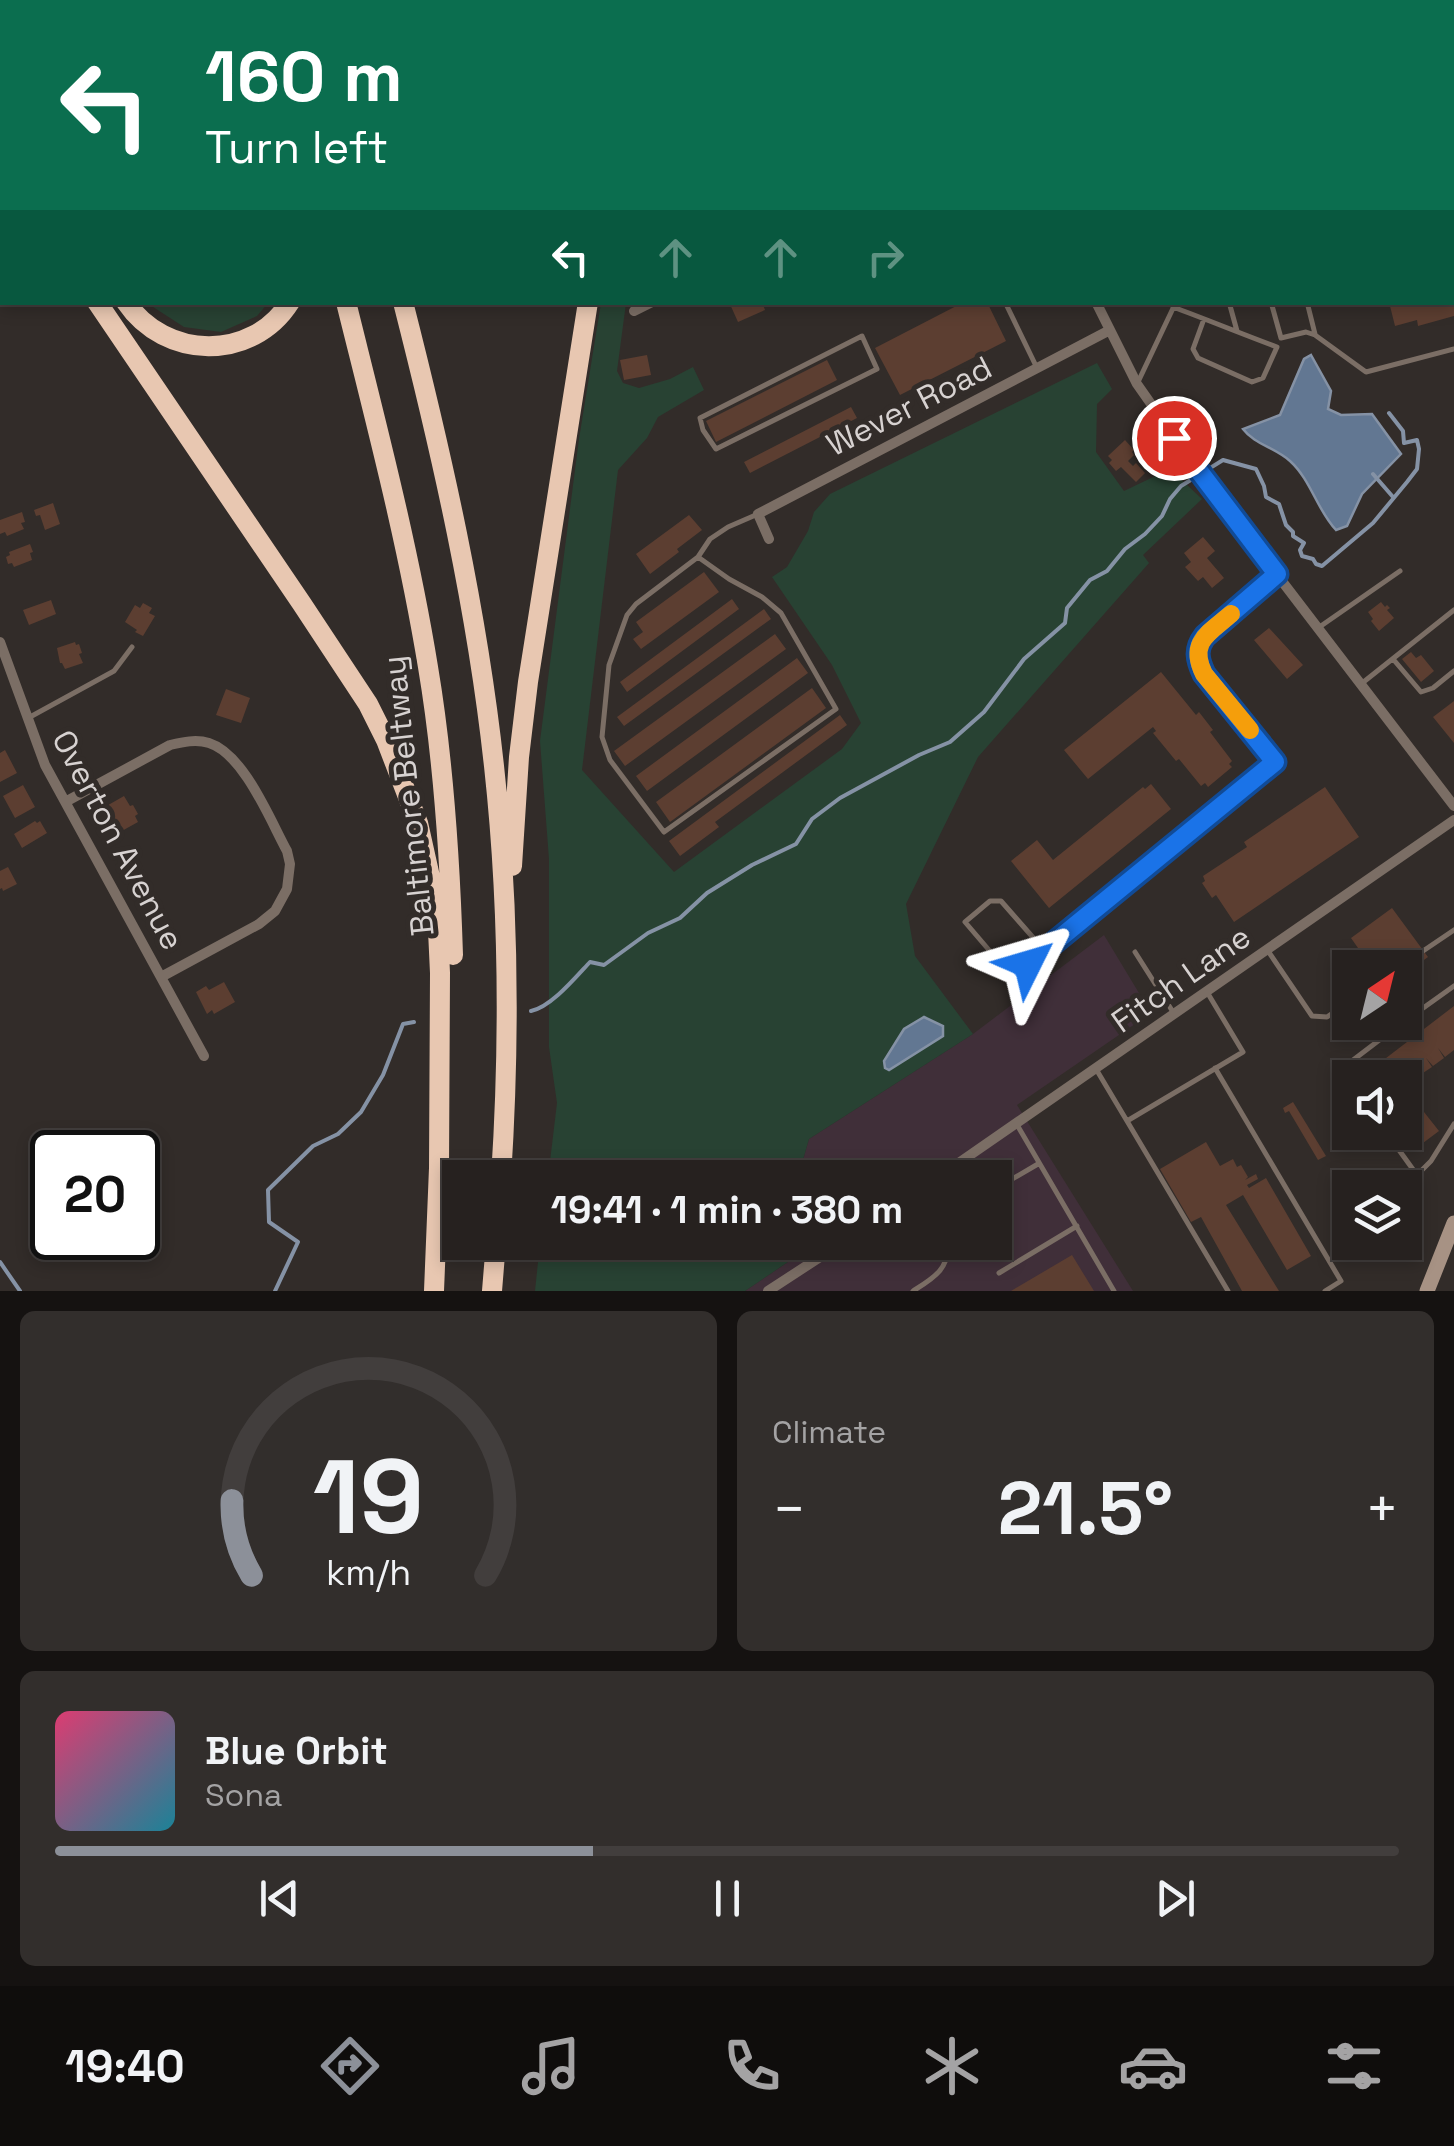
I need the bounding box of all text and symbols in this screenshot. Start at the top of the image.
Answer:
text: 160 m [205,32,403,121]
icon: left [40,40,170,170]
text: Turn left [205,119,388,176]
icon: left [543,230,598,285]
icon: ahead [648,230,703,285]
icon: ahead [753,230,808,285]
icon: right [858,230,913,285]
street label: Wever Road [820,347,998,465]
pin [1132,396,1217,481]
icon: arrive [1147,411,1202,466]
street label: Baltimore Beltway [373,654,443,938]
street label: Overton Avenue [43,723,193,957]
position arrow [976,912,1080,1016]
street label: Fitch Lane [1104,917,1258,1041]
north arrow [1332,950,1422,1040]
map controls [1332,950,1422,1260]
button: sound [1332,1060,1422,1150]
speed limit sign: 20 [30,1130,160,1260]
button: layers [1332,1170,1422,1260]
text: 19:41 · 1 min · 380 m [551,1186,903,1234]
text: Climate [772,1412,886,1452]
text: 19 [313,1431,424,1563]
text: 21.5° [998,1460,1173,1556]
text: − [772,1474,806,1544]
text: + [1365,1474,1399,1544]
text: km/h [326,1550,411,1595]
text: Blue Orbit [205,1727,388,1775]
text: Sona [205,1775,282,1815]
icon: previous [252,1871,307,1926]
icon: pause [700,1871,755,1926]
icon: next [1148,1871,1203,1926]
icon: directions [315,2031,385,2101]
icon: music [516,2031,586,2101]
icon: phone [717,2031,787,2101]
icon: climate [917,2031,987,2101]
icon: car [1118,2031,1188,2101]
icon: filters [1319,2031,1389,2101]
text: 19:40 [65,2038,185,2095]

